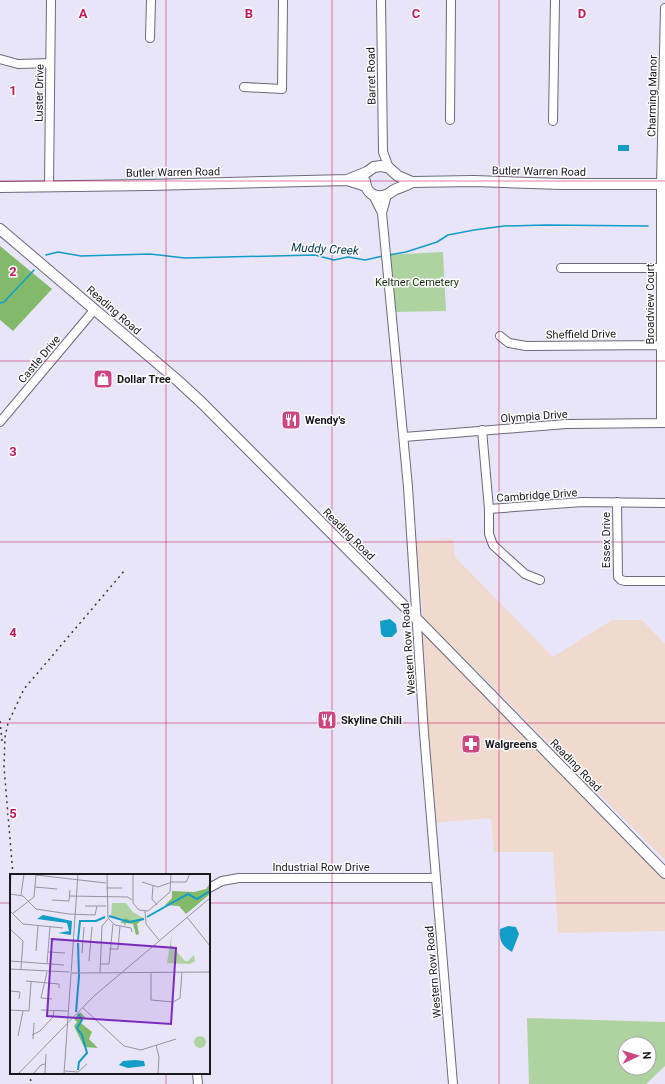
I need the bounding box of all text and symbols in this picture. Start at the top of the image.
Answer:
text: A [79,6,88,21]
text: B [245,6,253,21]
text: C [412,6,421,21]
text: D [578,6,586,21]
street label: Barret Road [364,47,379,105]
street label: Charming Manor [645,55,660,137]
street label: Luster Drive [32,64,47,122]
text: 1 [9,83,17,98]
street label: Butler Warren Road [492,164,586,179]
street label: Butler Warren Road [126,165,220,180]
water label: Muddy Creek [291,240,360,258]
street label: Broadview Court [644,263,657,344]
text: 2 [9,264,17,279]
park label: Keltner Cemetery [375,276,460,289]
street label: Reading Road [84,283,143,337]
street label: Sheffield Drive [546,327,616,342]
street label: Castle Drive [16,333,63,386]
shop icon: Dollar Tree [92,368,114,390]
place label: Dollar Tree [117,373,171,386]
street label: Olympia Drive [500,408,568,425]
restaurant icon: Wendy's [280,409,302,431]
place label: Wendy's [305,414,346,427]
text: 3 [9,444,17,459]
street label: Cambridge Drive [496,486,578,505]
street label: Reading Road [320,506,377,563]
street label: Essex Drive [600,512,613,568]
street label: Western Row Road [399,602,418,695]
text: 4 [9,625,17,640]
restaurant icon: Skyline Chili [316,709,338,731]
place label: Skyline Chili [341,714,402,727]
pharmacy icon: Walgreens [460,733,482,755]
street label: Reading Road [547,736,604,794]
place label: Walgreens [485,738,538,751]
text: 5 [9,806,17,821]
street label: Industrial Row Drive [272,861,370,874]
inset map [10,874,210,1074]
street label: Western Row Road [423,925,444,1019]
north arrow [617,1036,657,1076]
text: N [640,1051,653,1060]

